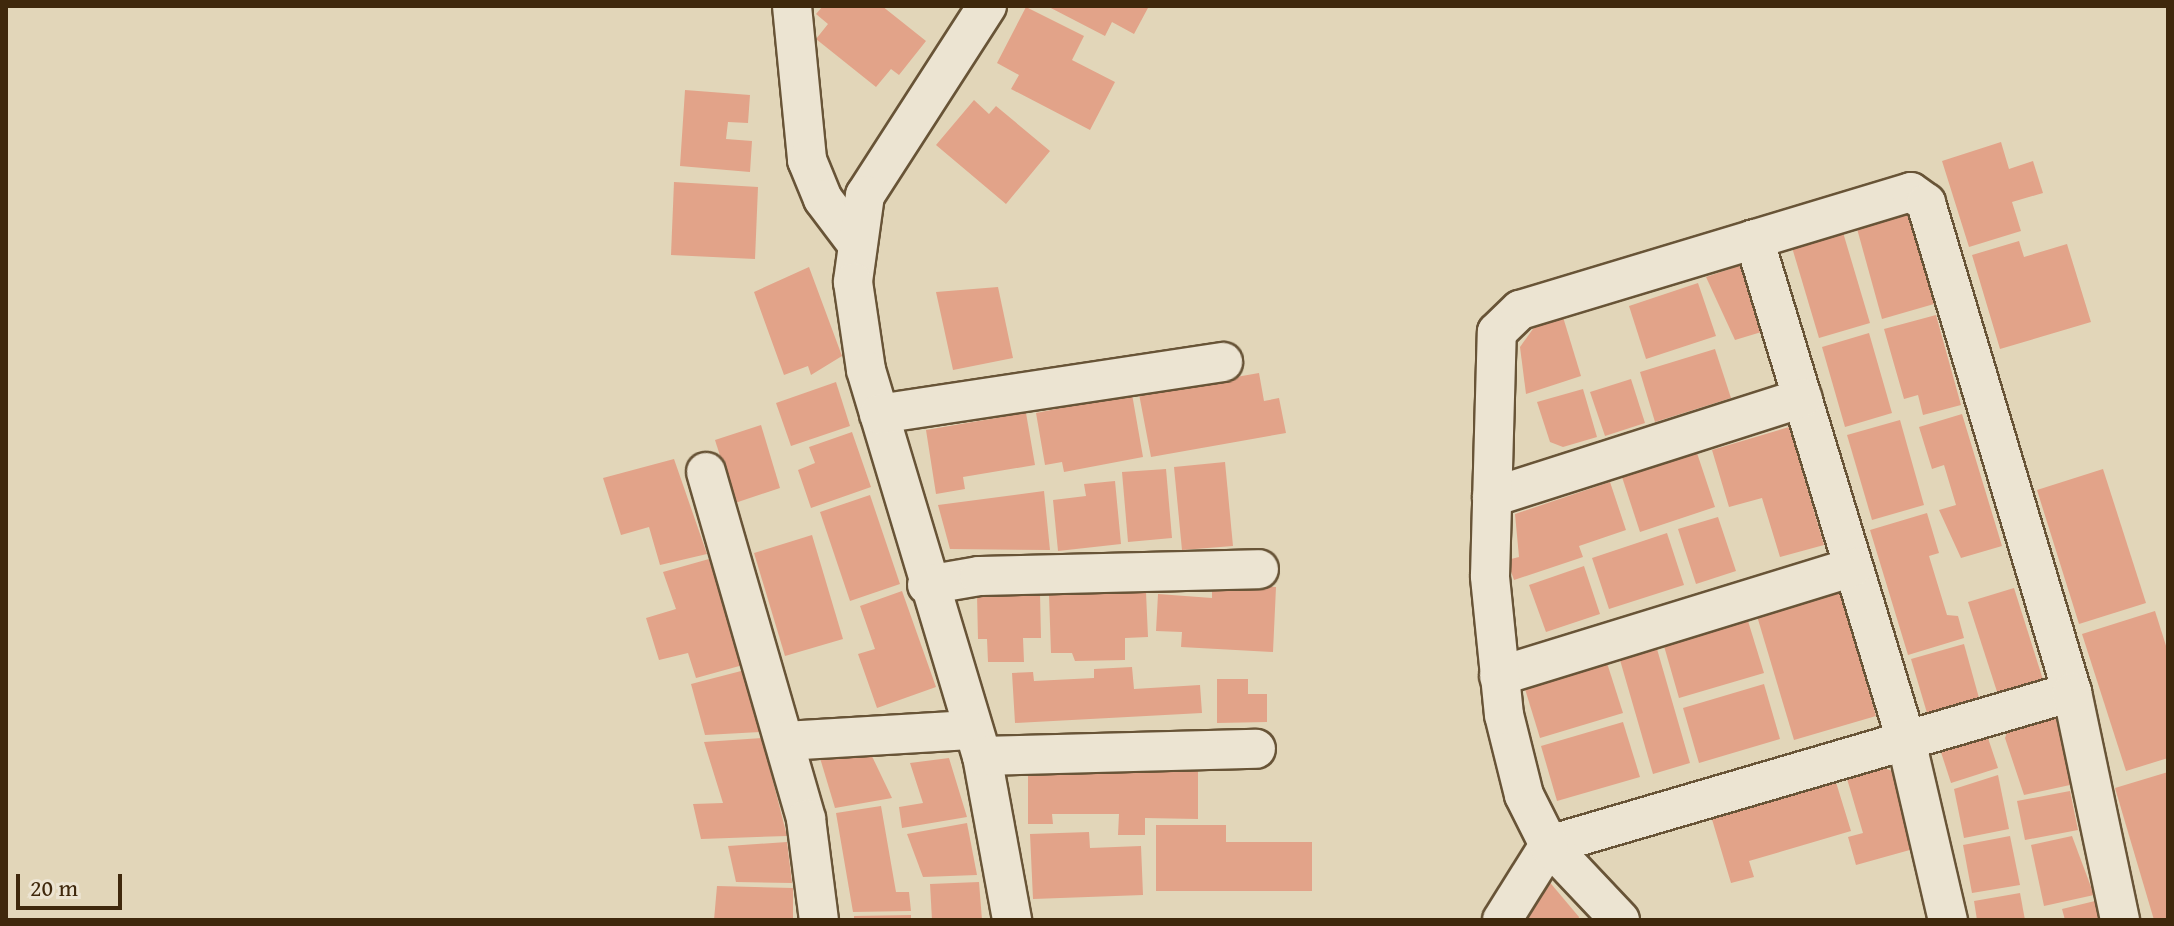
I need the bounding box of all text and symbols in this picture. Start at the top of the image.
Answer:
scale bar [20,858,126,908]
text: 20 m [30,870,78,905]

